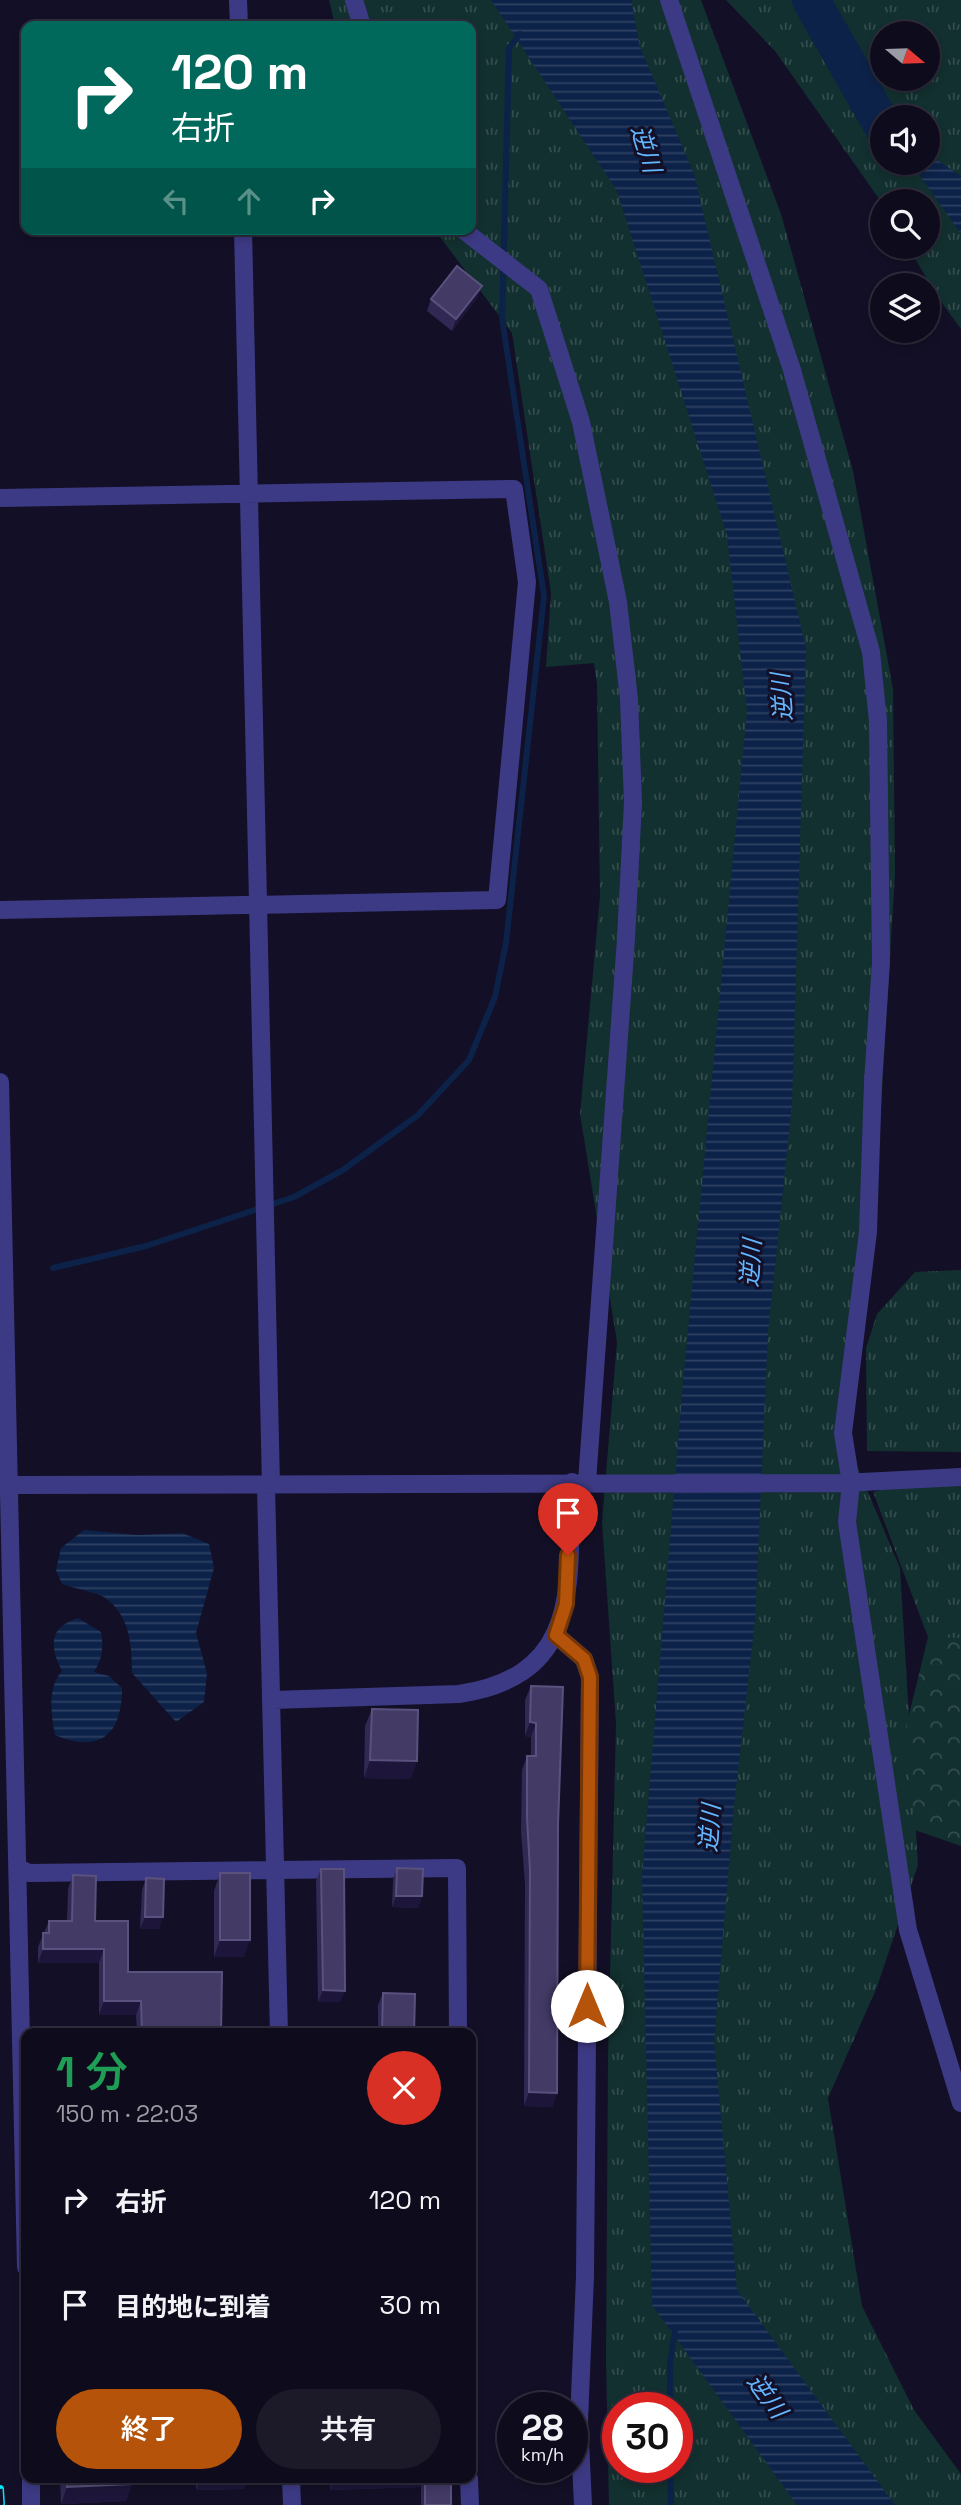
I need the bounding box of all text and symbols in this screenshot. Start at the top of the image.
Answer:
north arrow [870,21,940,91]
map controls [870,21,940,343]
text: 120 m [171,41,308,103]
icon: right [56,49,147,140]
button: sound [870,105,940,175]
text: 右折 [171,108,235,148]
water label: 逆川 [625,121,669,179]
icon: left [157,182,195,220]
icon: ahead [230,182,268,220]
icon: right [303,182,341,220]
button: search [870,189,940,259]
button: layers [870,273,940,343]
water label: 逆川 [764,669,799,722]
water label: 逆川 [733,1235,768,1288]
pin [538,1483,598,1555]
icon: arrive [549,1494,587,1532]
water label: 逆川 [692,1800,727,1853]
position arrow [550,1969,624,2043]
text: 1 分 [56,2046,128,2099]
button: close [367,2051,441,2125]
text: 150 m · 22:03 [56,2099,198,2129]
icon: right [56,2181,94,2219]
text: 120 m [369,2183,441,2217]
text: 右折 [115,2185,167,2219]
icon: arrive [56,2286,94,2324]
text: 30 m [380,2288,441,2322]
text: 目的地に到着 [115,2290,271,2324]
water label: 逆川 [741,2367,796,2427]
button: 終了 [56,2389,242,2469]
button: 共有 [256,2389,441,2469]
speed limit sign: 30 [602,2392,693,2483]
text: 28 [522,2406,563,2450]
text: km/h [521,2443,564,2466]

